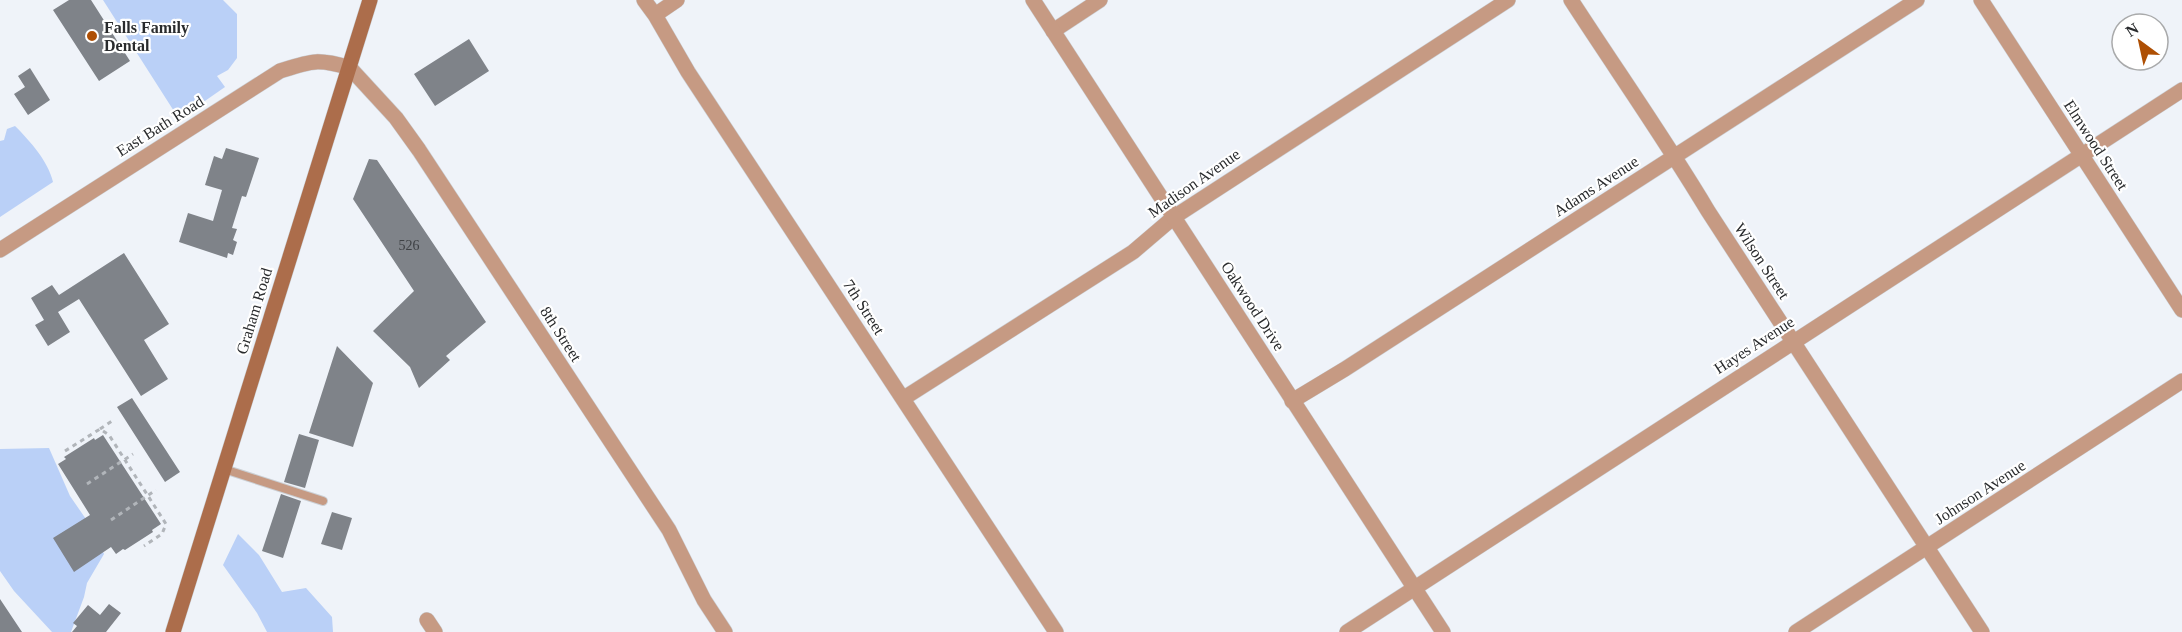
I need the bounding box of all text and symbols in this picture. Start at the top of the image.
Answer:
north arrow [2110,12,2170,72]
place label: Falls Family Dental [104,19,189,54]
text: N [2123,19,2142,40]
marker: Falls Family Dental [85,29,99,43]
street label: East Bath Road [113,92,207,160]
street label: Elmwood Street [2061,97,2132,194]
street label: Madison Avenue [1145,145,1243,221]
street label: Adams Avenue [1551,152,1641,220]
street label: Wilson Street [1731,220,1793,303]
house number: 526 [399,238,420,253]
street label: Oakwood Drive [1218,258,1288,354]
street label: Graham Road [233,266,275,356]
street label: 7th Street [840,276,888,338]
street label: 8th Street [537,303,585,365]
street label: Hayes Avenue [1711,313,1798,378]
street label: Johnson Avenue [1932,457,2028,527]

